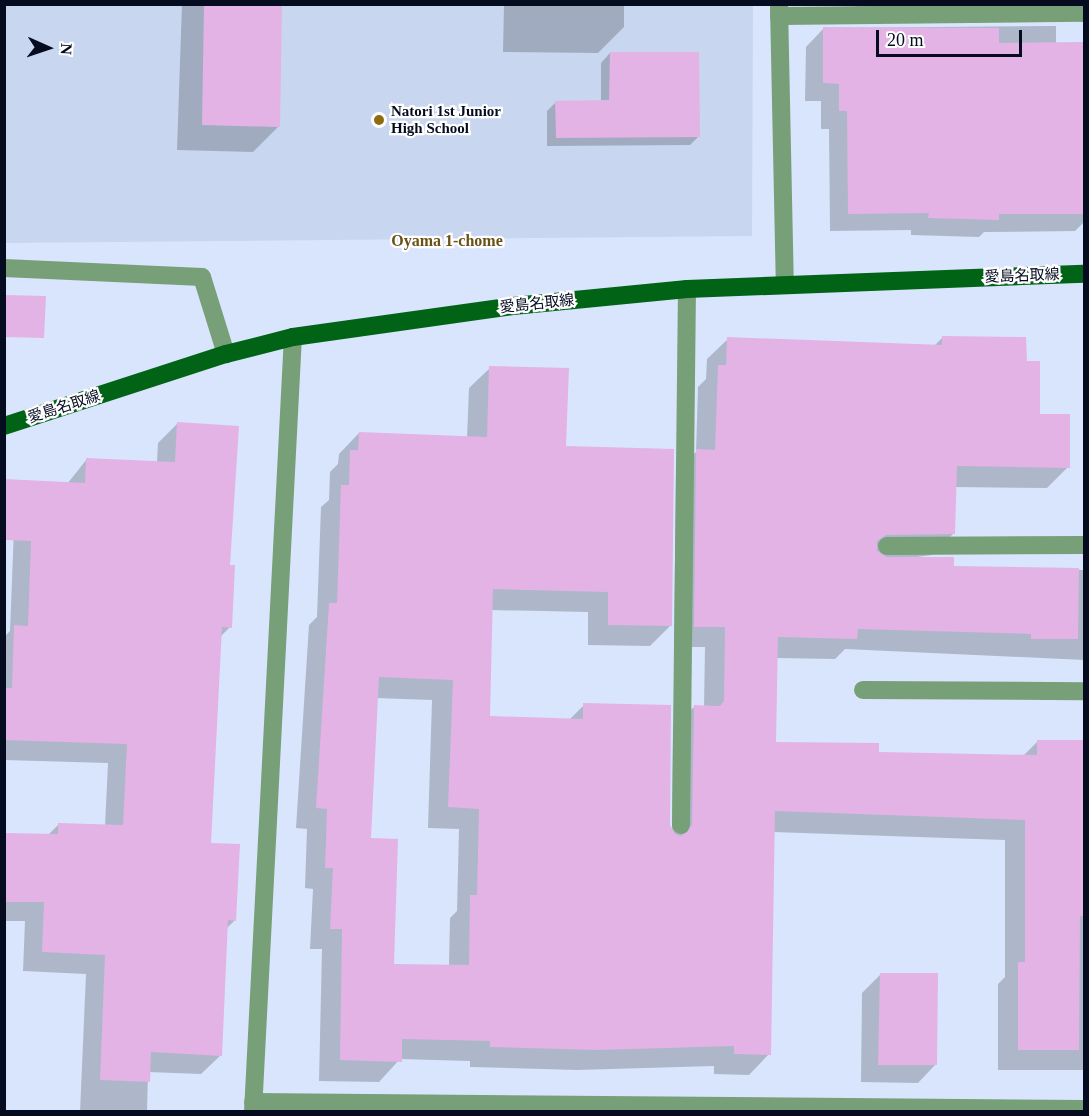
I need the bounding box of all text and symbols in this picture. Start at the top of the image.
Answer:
north arrow [18,18,78,78]
scale bar [879,18,1024,56]
text: 20 m [887,30,924,50]
text: N [58,43,75,55]
place label: Natori 1st Junior High School [391,102,501,137]
marker: Natori 1st Junior High School [372,113,386,127]
district label: Oyama 1-chome [391,231,503,251]
street label: 愛島名取線 [984,266,1060,286]
street label: 愛島名取線 [499,291,575,317]
street label: 愛島名取線 [26,387,102,427]

